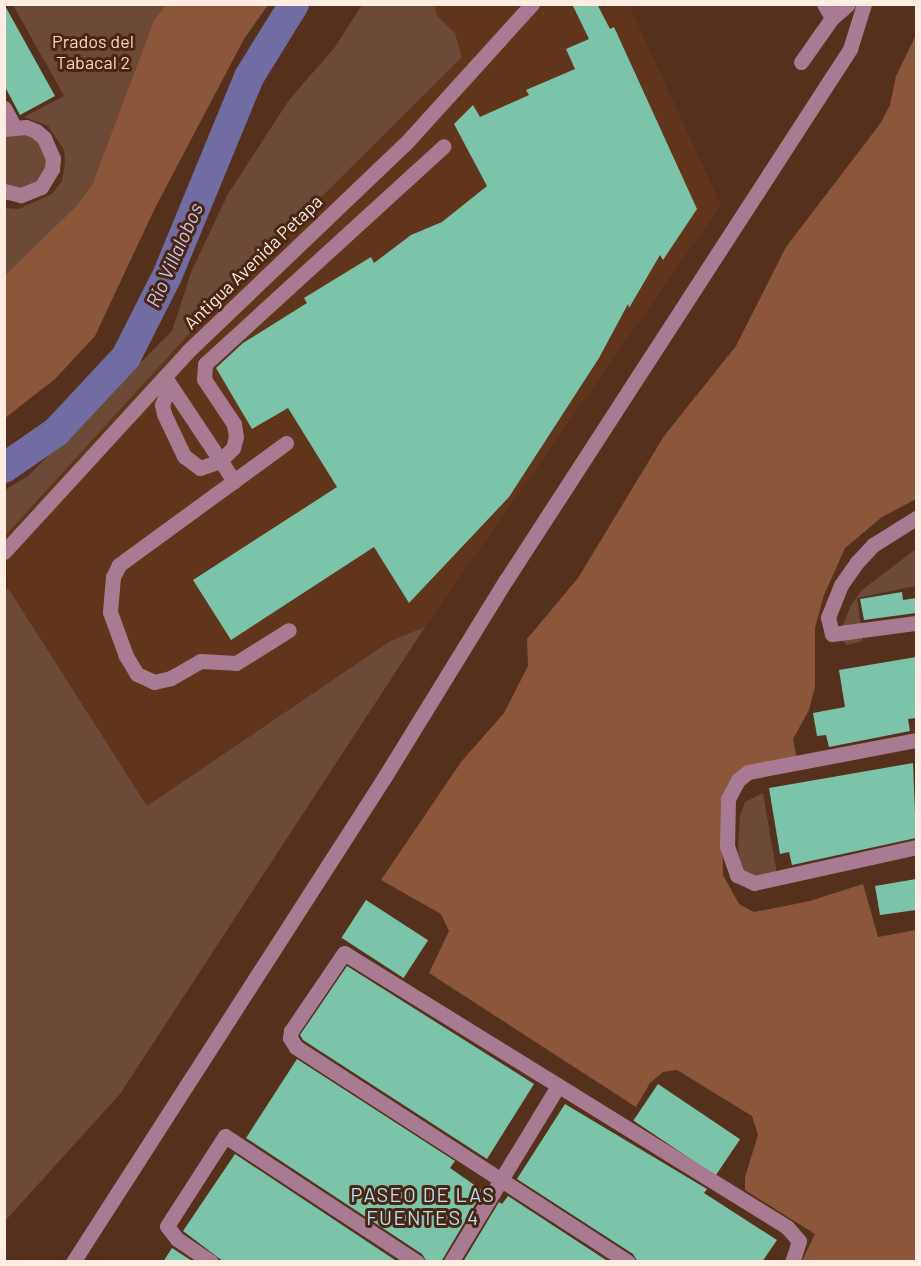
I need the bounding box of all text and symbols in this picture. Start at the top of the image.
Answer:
park label: Prados del Tabacal 2 [52,31,134,74]
street label: Antigua Avenida Petapa [179,190,327,334]
water label: Río Villalobos [140,199,208,311]
district label: PASEO DE LAS FUENTES 4 [351,1183,495,1230]

